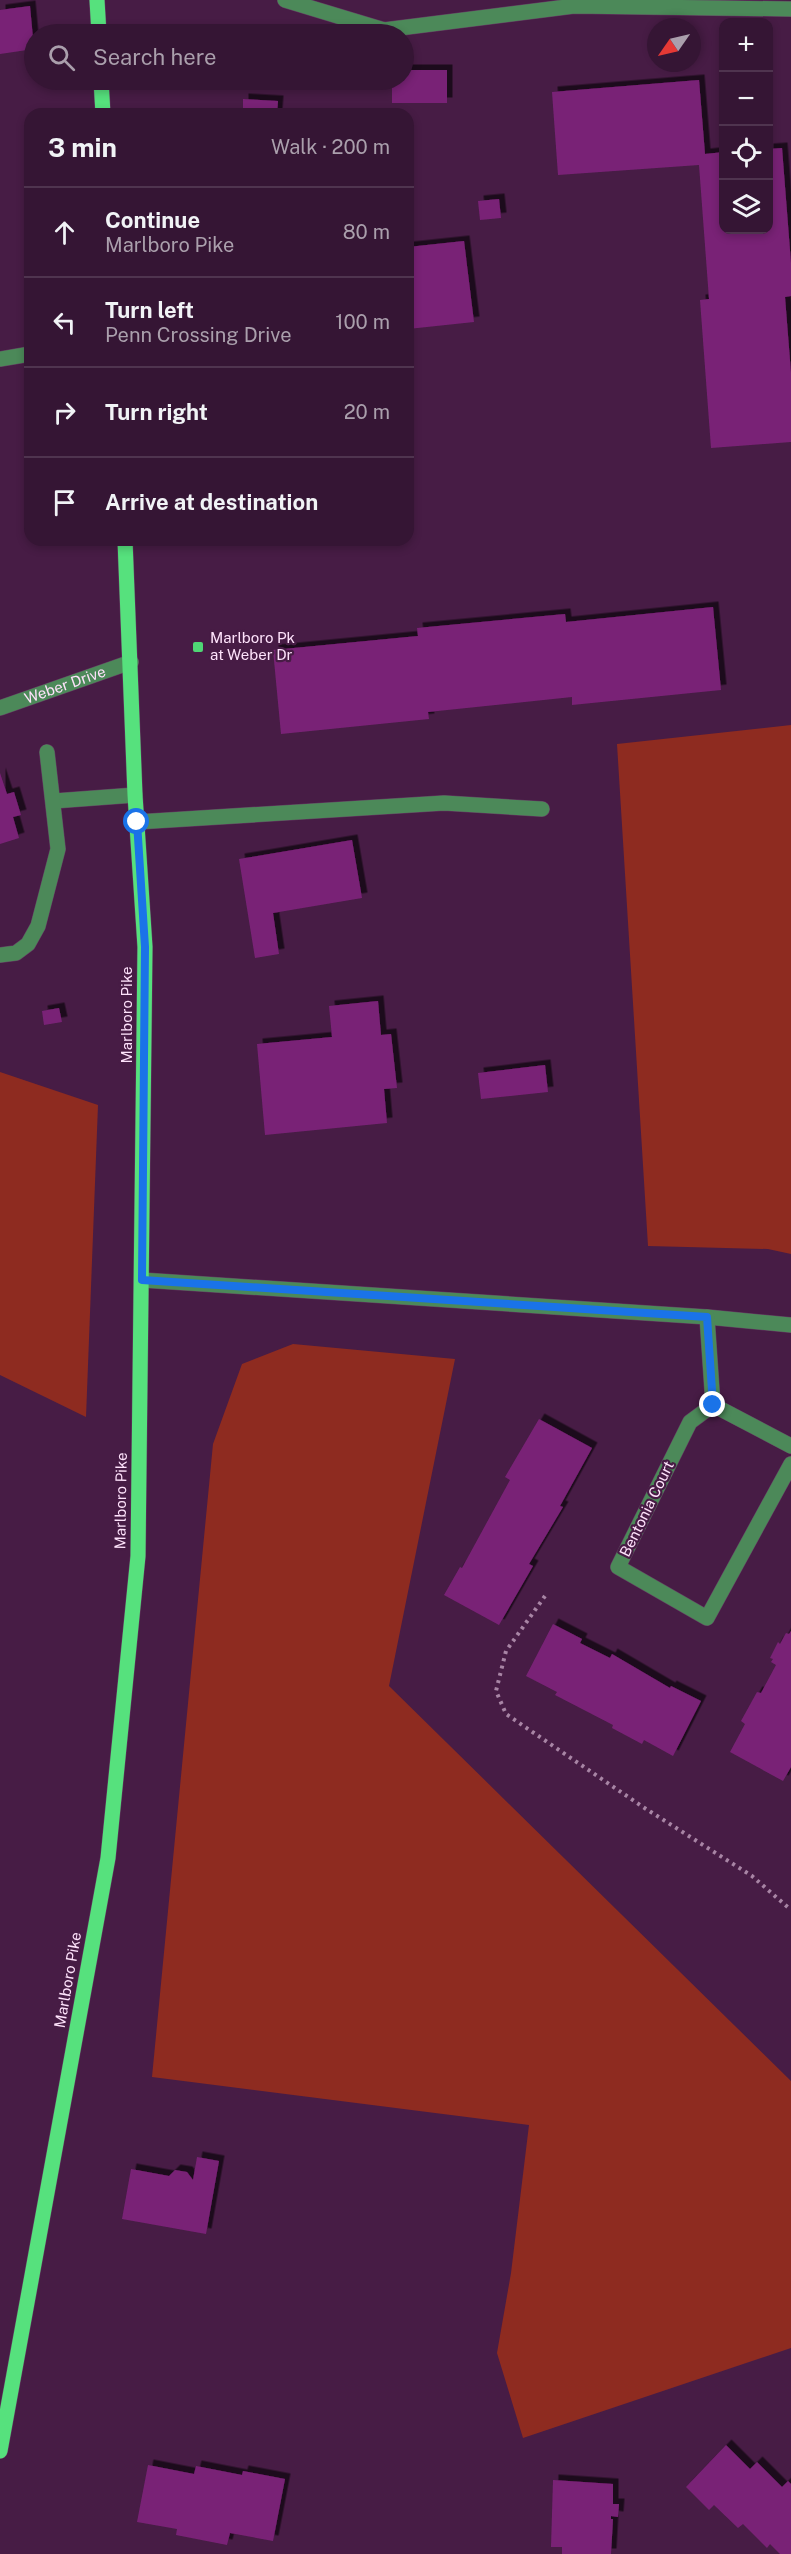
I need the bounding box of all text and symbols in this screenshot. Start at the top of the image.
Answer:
north arrow [647,18,701,72]
map controls [719,18,773,234]
button: + [719,18,773,72]
search box [24,24,414,90]
icon: search [45,41,78,74]
text: Search here [93,44,217,70]
button: − [719,72,773,126]
button: locate [719,126,773,180]
text: 3 min [48,132,117,163]
text: Walk · 200 m [271,135,390,159]
button: layers [719,180,773,234]
text: Continue [105,207,200,233]
icon: ahead [48,216,81,249]
text: 80 m [343,220,390,244]
text: Marlboro Pike [105,233,234,257]
text: Turn left [105,297,194,323]
icon: left [48,306,81,339]
text: 100 m [335,310,390,334]
text: Penn Crossing Drive [105,323,292,347]
icon: right [48,396,81,429]
text: Turn right [105,399,208,425]
text: 20 m [344,400,390,424]
icon: arrive [48,486,81,519]
text: Arrive at destination [105,489,318,515]
place label: Marlboro Pk at Weber Dr [210,629,295,663]
marker: Marlboro Pk at Weber Dr [191,640,205,654]
street label: Weber Drive [22,663,108,707]
route start [123,808,149,834]
street label: Marlboro Pike [118,967,135,1064]
route end [699,1391,725,1417]
street label: Marlboro Pike [111,1452,130,1550]
street label: Bentonia Court [616,1458,677,1559]
street label: Marlboro Pike [51,1931,84,2029]

